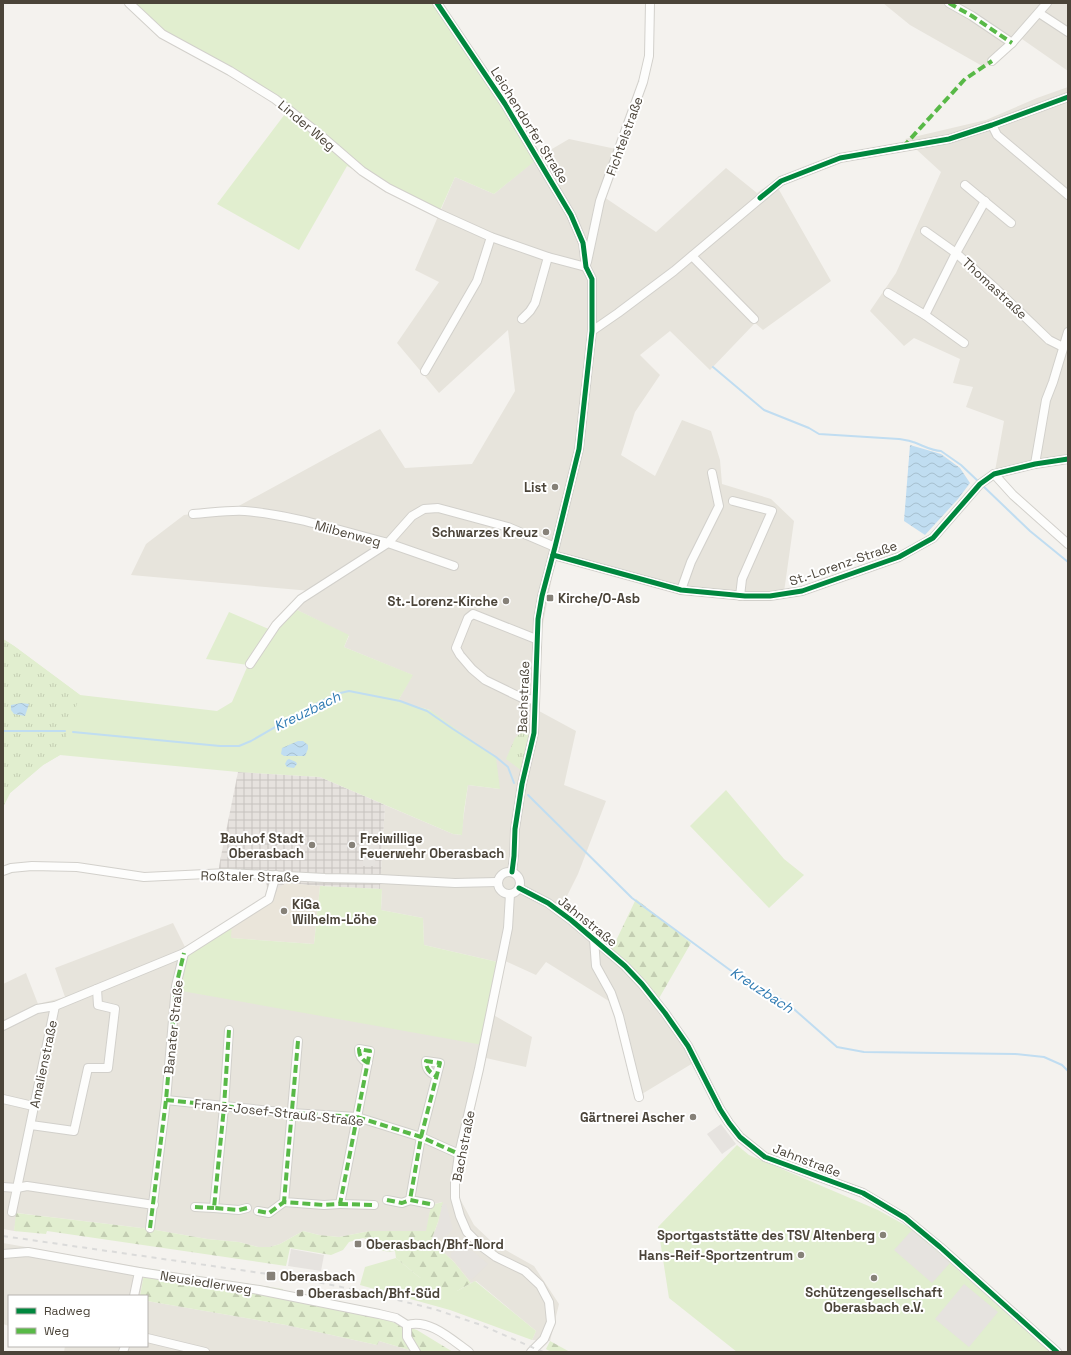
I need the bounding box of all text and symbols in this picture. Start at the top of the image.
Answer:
street label: Leichendorfer Straße [487,64,572,187]
street label: Fichtelstraße [602,94,647,178]
street label: Linder Weg [275,96,339,154]
street label: Thomastraße [959,254,1031,323]
place label: List [524,479,547,496]
marker: List [550,482,560,492]
street label: Milbenweg [313,516,383,550]
place label: Schwarzes Kreuz [432,524,538,541]
marker: Schwarzes Kreuz [541,527,551,537]
street label: St.-Lorenz-Straße [787,537,899,590]
place label: Kirche/O-Asb [558,590,640,607]
place label: St.-Lorenz-Kirche [388,593,498,610]
marker: Kirche/O-Asb [545,593,555,603]
marker: St.-Lorenz-Kirche [501,596,511,606]
street label: Bachstraße [514,661,533,733]
water label: Kreuzbach [271,687,343,735]
place label: Bauhof Stadt Oberasbach [220,830,304,862]
place label: Freiwillige Feuerwehr Oberasbach [360,830,504,862]
marker: Bauhof Stadt Oberasbach [307,840,317,850]
marker: Freiwillige Feuerwehr Oberasbach [347,840,357,850]
street label: Roßtaler Straße [201,867,299,886]
street label: Jahnstraße [555,892,621,950]
place label: KiGa Wilhelm-Löhe [292,896,377,928]
marker: KiGa Wilhelm-Löhe [279,906,289,916]
water label: Kreuzbach [727,963,797,1017]
street label: Banater Straße [160,979,187,1075]
street label: Amalienstraße [26,1019,61,1110]
street label: Franz-Josef-Strauß-Straße [193,1095,365,1130]
street label: Bachstraße [448,1109,479,1183]
place label: Gärtnerei Ascher [580,1109,685,1126]
marker: Gärtnerei Ascher [688,1112,698,1122]
street label: Jahnstraße [770,1140,843,1181]
place label: Sportgaststätte des TSV Altenberg [657,1227,875,1244]
marker: Sportgaststätte des TSV Altenberg [878,1230,888,1240]
place label: Oberasbach/Bhf-Nord [366,1236,504,1253]
marker: Oberasbach/Bhf-Nord [353,1239,363,1249]
place label: Hans-Reif-Sportzentrum [639,1247,793,1264]
marker: Hans-Reif-Sportzentrum [796,1250,806,1260]
street label: Neusiedlerweg [159,1267,253,1298]
place label: Oberasbach [280,1268,355,1285]
marker: Oberasbach [265,1270,277,1282]
marker: Schützengesellschaft Oberasbach e.V. [869,1273,879,1283]
place label: Schützengesellschaft Oberasbach e.V. [805,1284,943,1316]
place label: Oberasbach/Bhf-Süd [308,1285,440,1302]
marker: Oberasbach/Bhf-Süd [295,1288,305,1298]
legend [8,1295,148,1347]
text: Radweg [44,1303,90,1319]
text: Weg [44,1323,69,1339]

